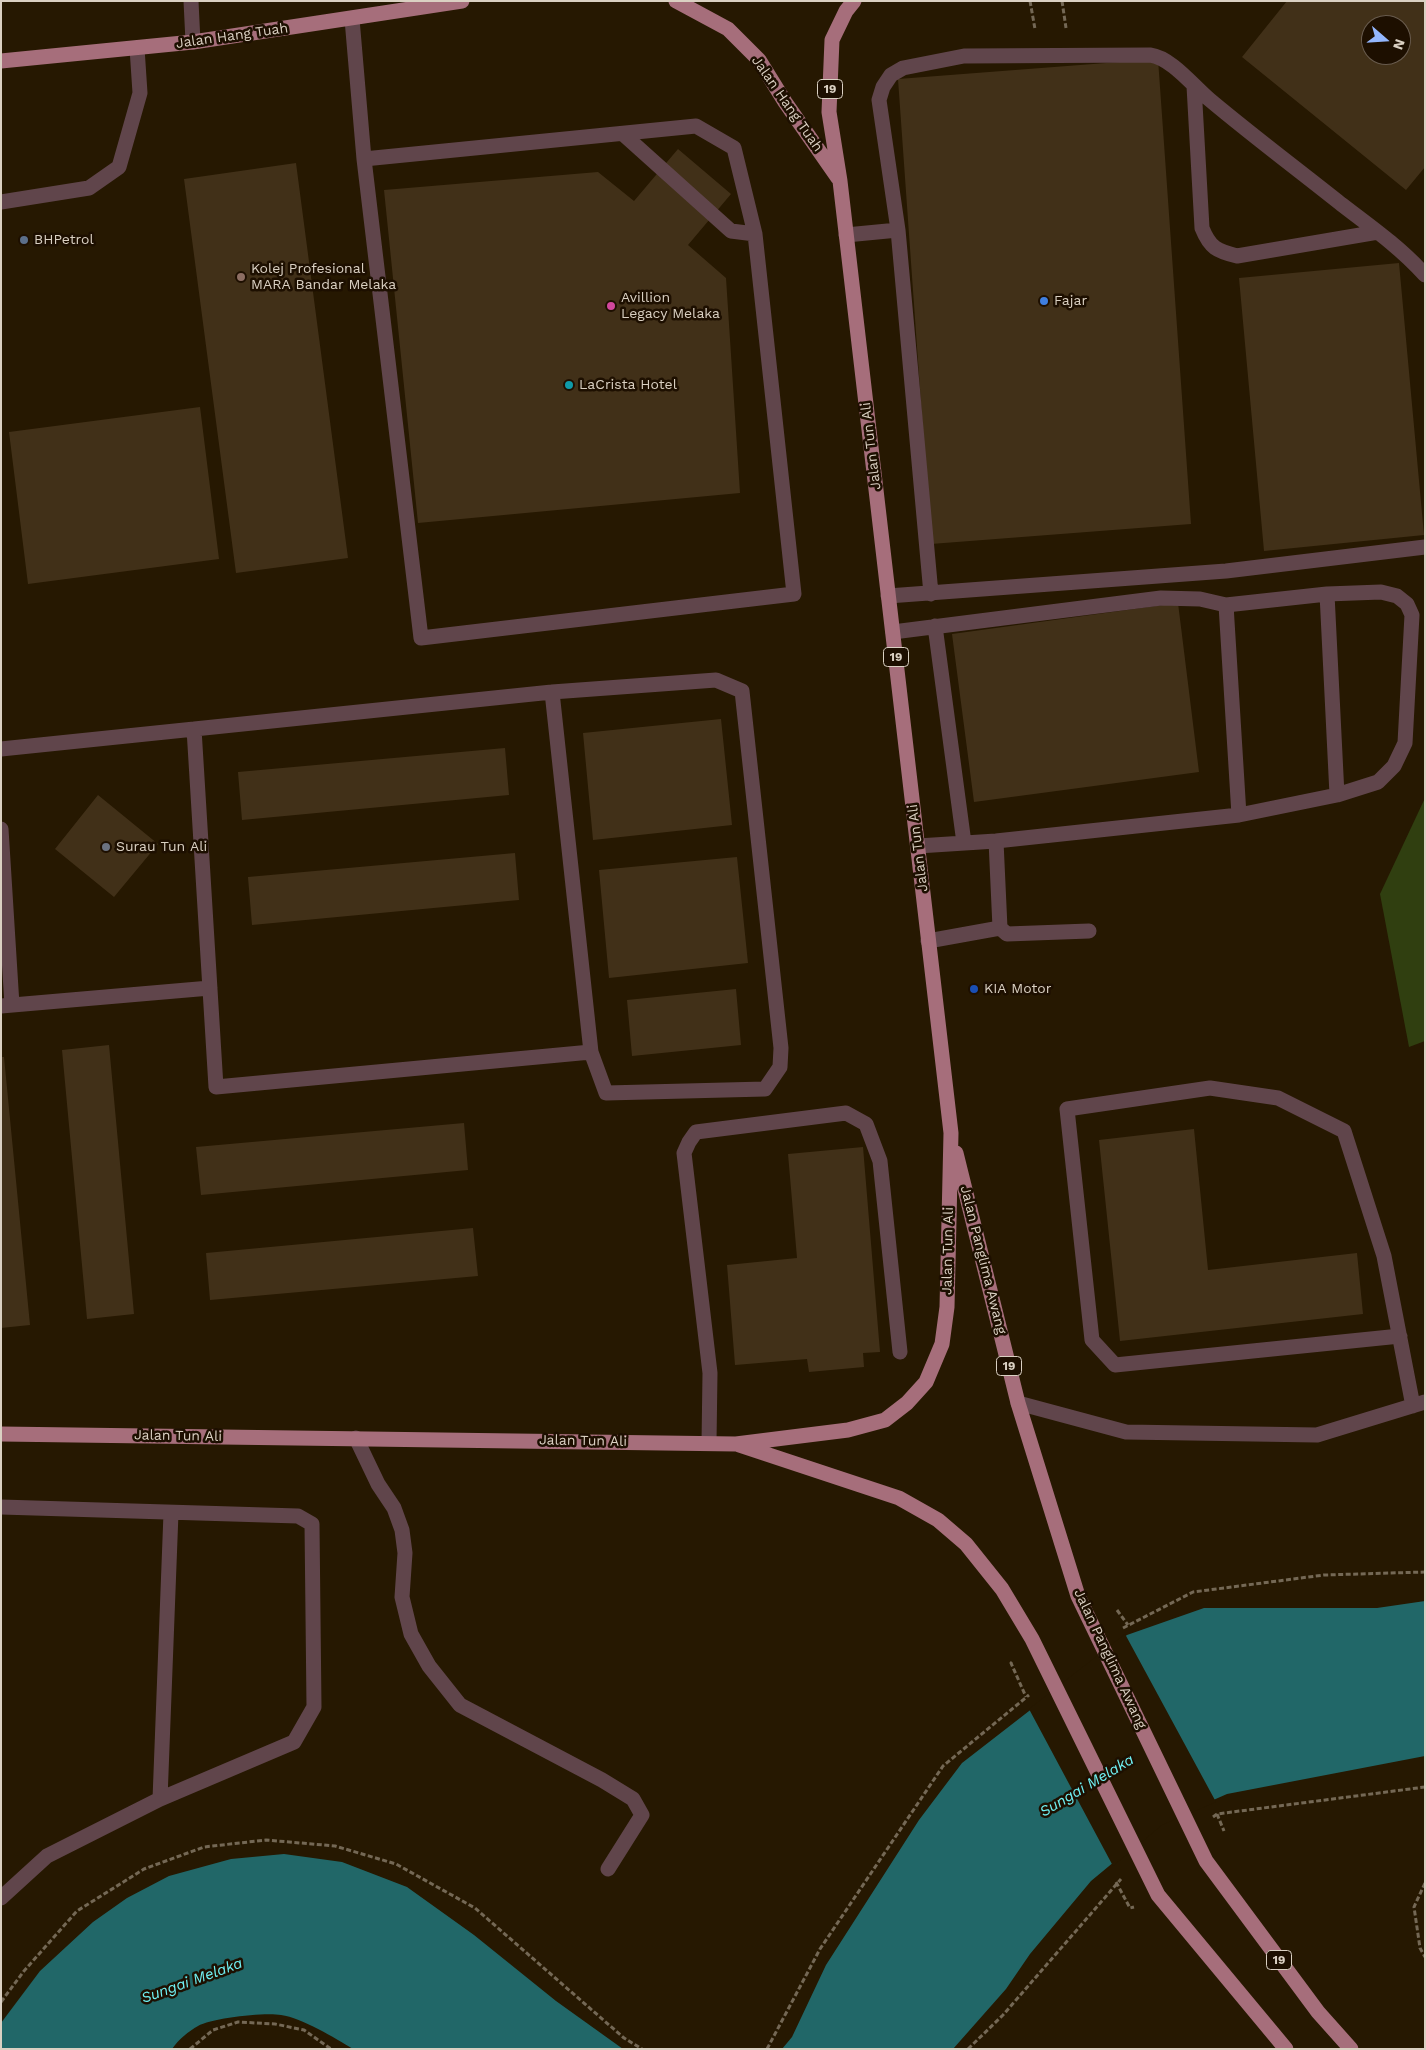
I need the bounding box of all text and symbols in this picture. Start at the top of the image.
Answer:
north arrow [1361,15,1411,65]
street label: Jalan Hang Tuah [175,20,289,52]
text: N [1390,37,1408,52]
street label: Jalan Hang Tuah [748,53,826,155]
road number: 19 [818,80,842,98]
place label: BHPetrol [34,232,94,248]
marker: BHPetrol [18,234,30,246]
place label: Kolej Profesional MARA Bandar Melaka [251,261,396,294]
marker: Kolej Profesional MARA Bandar Melaka [235,271,247,283]
place label: Avillion Legacy Melaka [621,290,720,322]
place label: Fajar [1054,293,1087,309]
marker: Fajar [1038,295,1050,307]
marker: Avillion Legacy Melaka [605,300,617,312]
place label: LaCrista Hotel [579,377,677,393]
marker: LaCrista Hotel [563,379,575,391]
street label: Jalan Tun Ali [857,401,885,491]
road number: 19 [884,648,908,666]
street label: Jalan Tun Ali [904,803,932,893]
place label: Surau Tun Ali [116,839,207,855]
marker: Surau Tun Ali [100,841,112,853]
place label: KIA Motor [984,981,1051,997]
marker: KIA Motor [968,983,980,995]
street label: Jalan Panglima Awang [956,1184,1010,1336]
street label: Jalan Tun Ali [939,1207,957,1295]
road number: 19 [996,1356,1022,1375]
street label: Jalan Tun Ali [134,1427,222,1445]
street label: Jalan Tun Ali [539,1432,627,1450]
street label: Jalan Panglima Awang [1070,1586,1150,1732]
water label: Sungai Melaka [1037,1751,1137,1821]
road number: 19 [1266,1950,1292,1970]
water label: Sungai Melaka [139,1954,245,2008]

